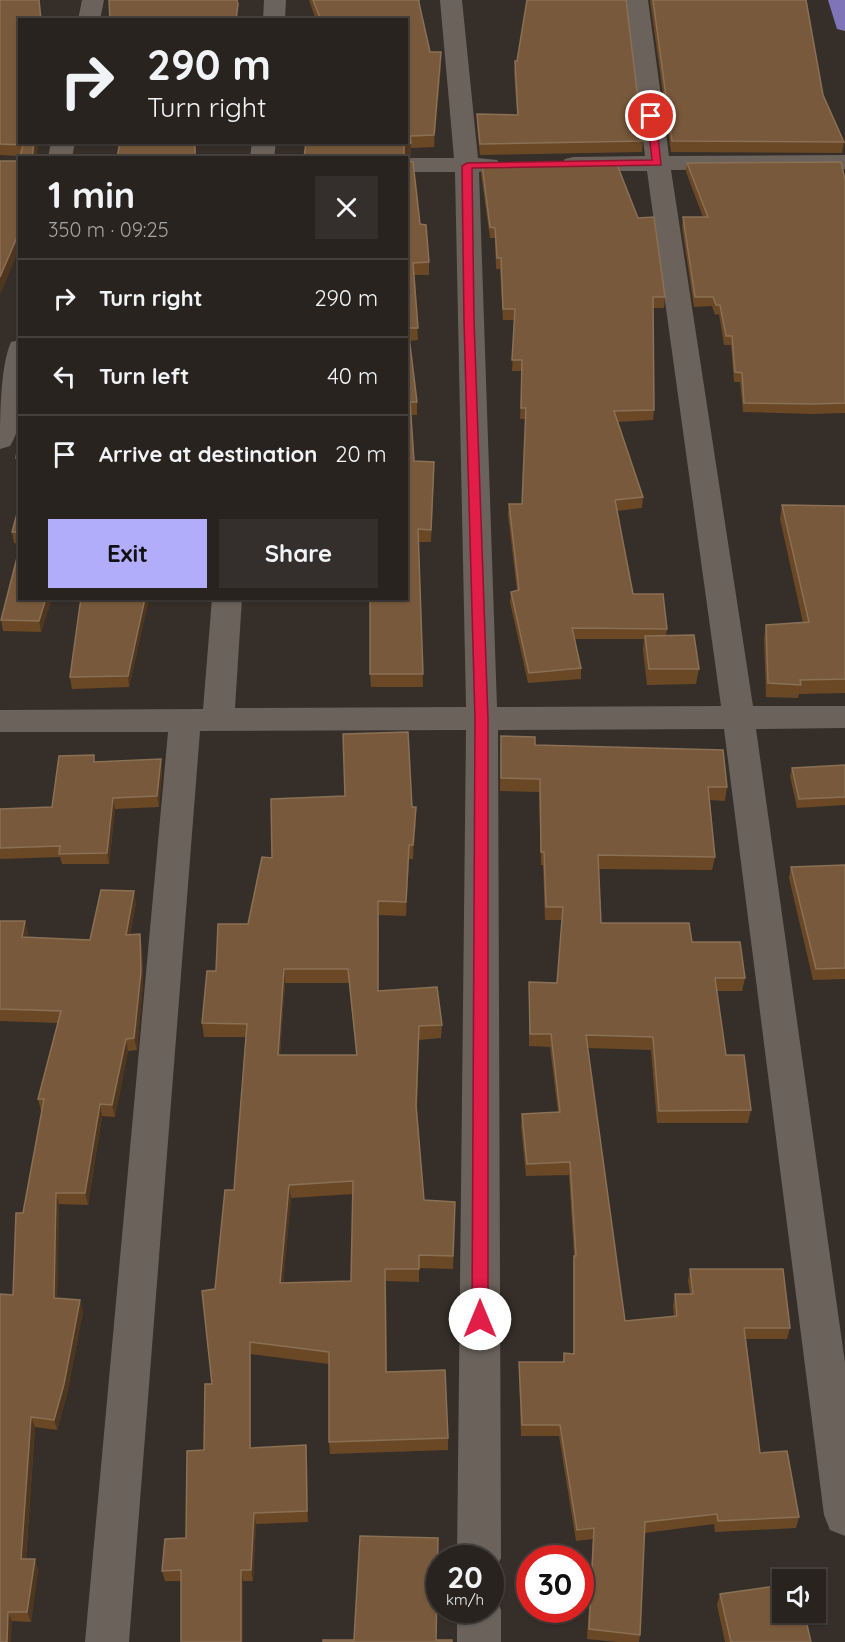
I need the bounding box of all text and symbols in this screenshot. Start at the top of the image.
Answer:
text: 290 m [147,38,271,91]
icon: right [48,42,126,120]
text: Turn right [147,90,266,124]
pin [625,90,676,141]
icon: arrive [634,99,667,132]
text: 1 min [48,172,135,217]
button: close [315,176,378,239]
text: 350 m · 09:25 [48,217,169,242]
icon: right [48,282,81,315]
text: Turn right [99,284,203,312]
text: 290 m [314,284,378,312]
icon: left [48,360,81,393]
text: Turn left [99,362,189,390]
text: 40 m [327,362,378,390]
icon: arrive [48,438,81,471]
text: Arrive at destination [99,440,317,468]
text: 20 m [335,440,387,468]
button: Exit [48,519,207,588]
button: Share [219,519,378,588]
position arrow [448,1287,512,1351]
speed limit sign: 30 [516,1545,594,1623]
text: 20 [447,1558,483,1596]
map controls [772,1569,826,1623]
button: sound [772,1569,826,1623]
text: km/h [446,1590,484,1609]

